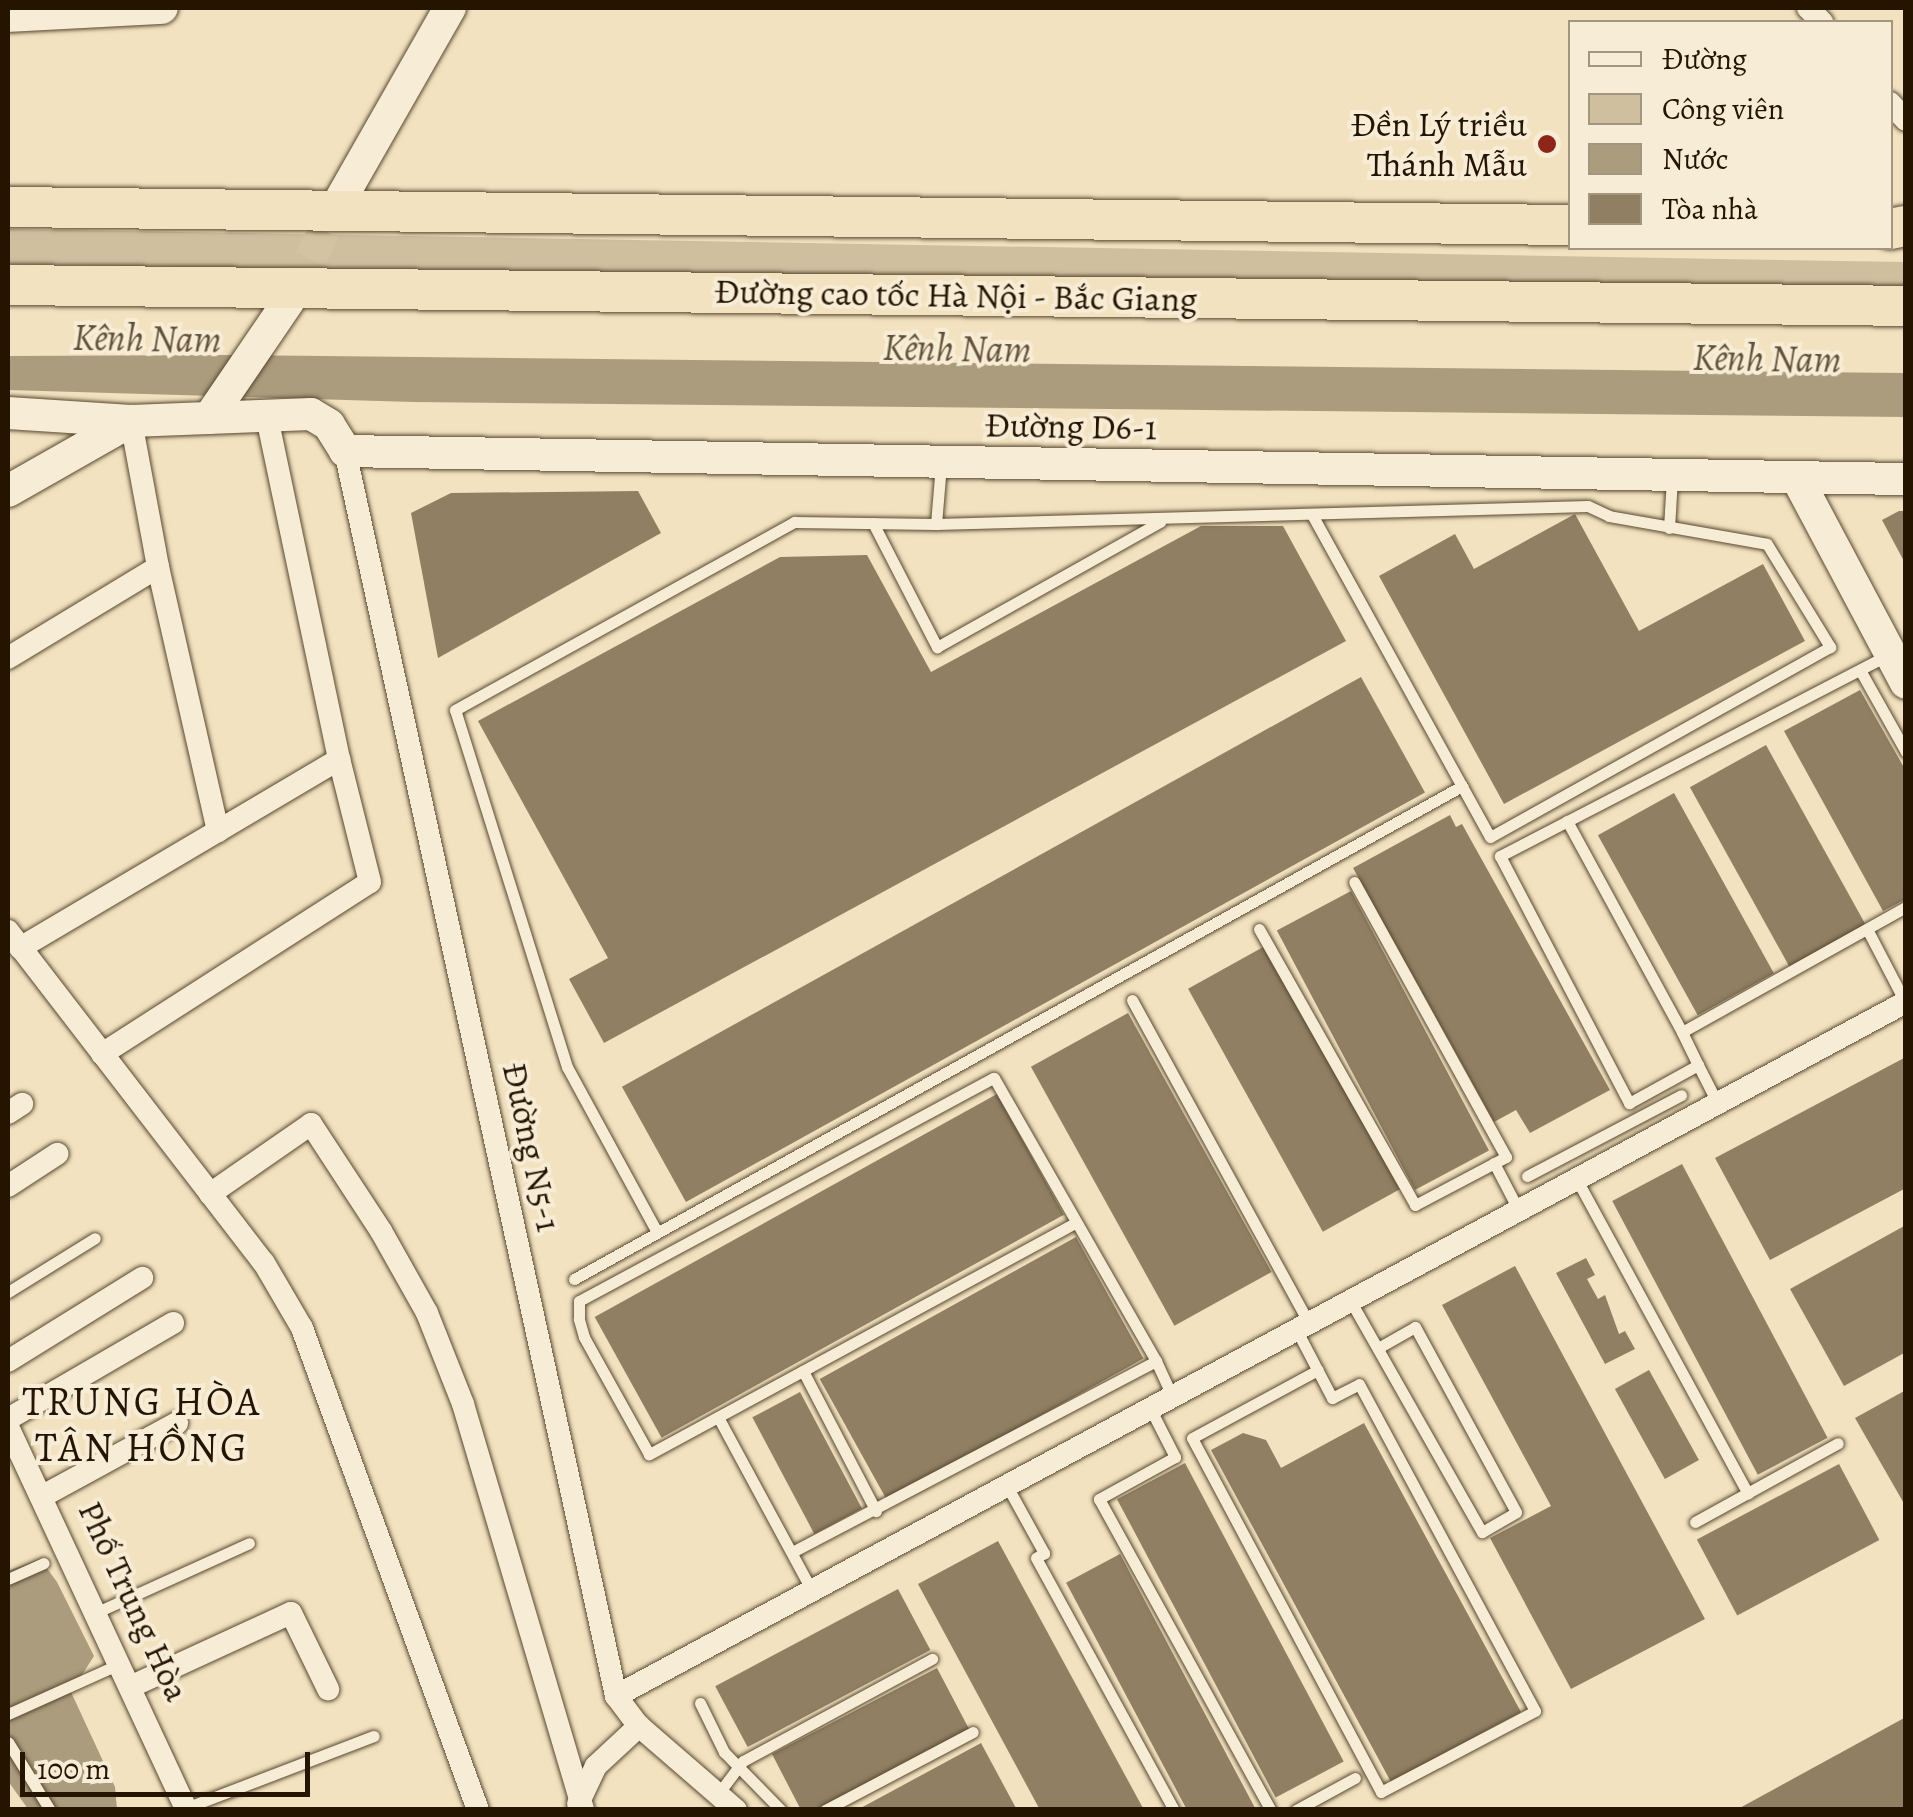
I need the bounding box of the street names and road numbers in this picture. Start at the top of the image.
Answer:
street label: Đường cao tốc Hà Nội - Bắc Giang [714,270,1198,320]
street label: Đường D6-1 [985,404,1157,448]
street label: Đường N5-1 [494,1059,570,1235]
street label: Phố Trung Hòa [69,1494,199,1708]

